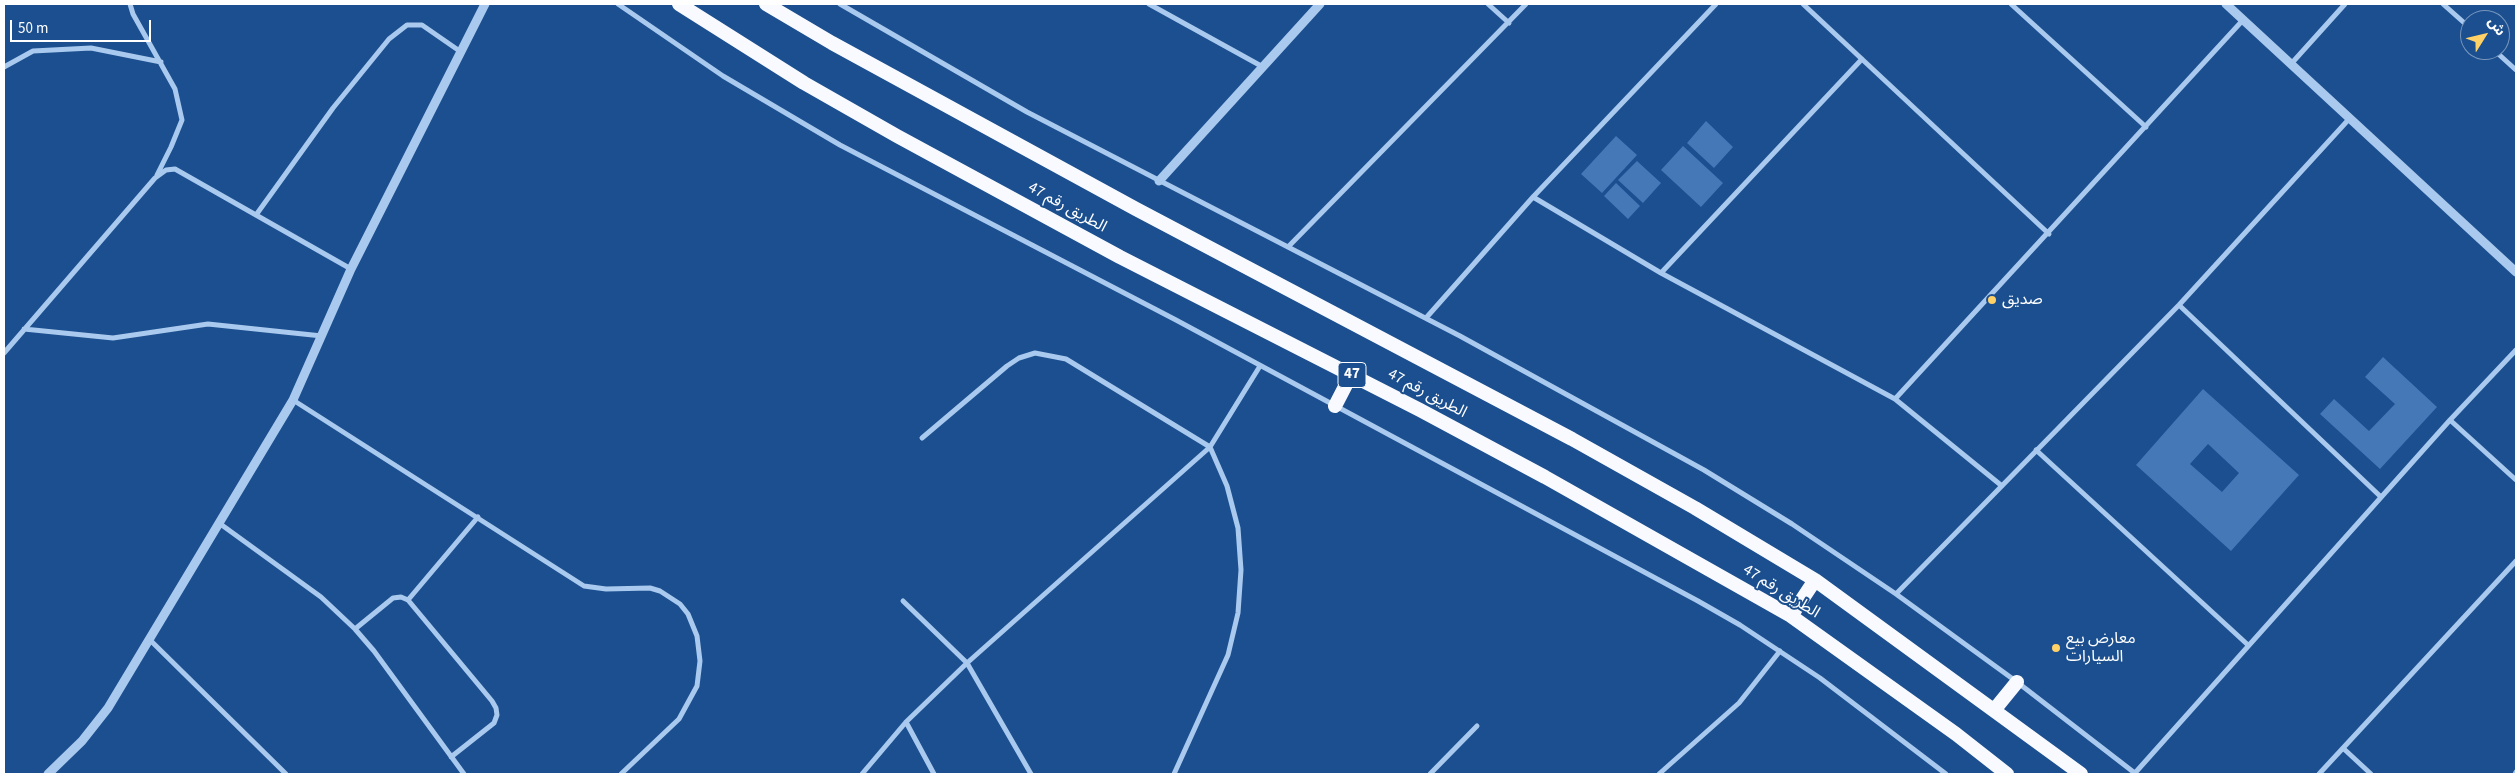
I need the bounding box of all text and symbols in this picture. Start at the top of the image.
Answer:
scale bar [12,10,154,42]
north arrow [2460,10,2510,60]
text: ش [2483,13,2510,40]
text: 50 m [18,18,48,39]
street label: الطريق رقم 47 [1024,179,1110,237]
place label: صديق [2002,290,2043,310]
marker: صديق [1986,294,1998,306]
road number: 47 [1338,362,1366,388]
street label: الطريق رقم 47 [1384,365,1470,423]
street label: الطريق رقم 47 [1739,561,1823,623]
place label: معارض بيع السيارات [2066,629,2136,667]
marker: معارض بيع السيارات [2050,642,2062,654]

